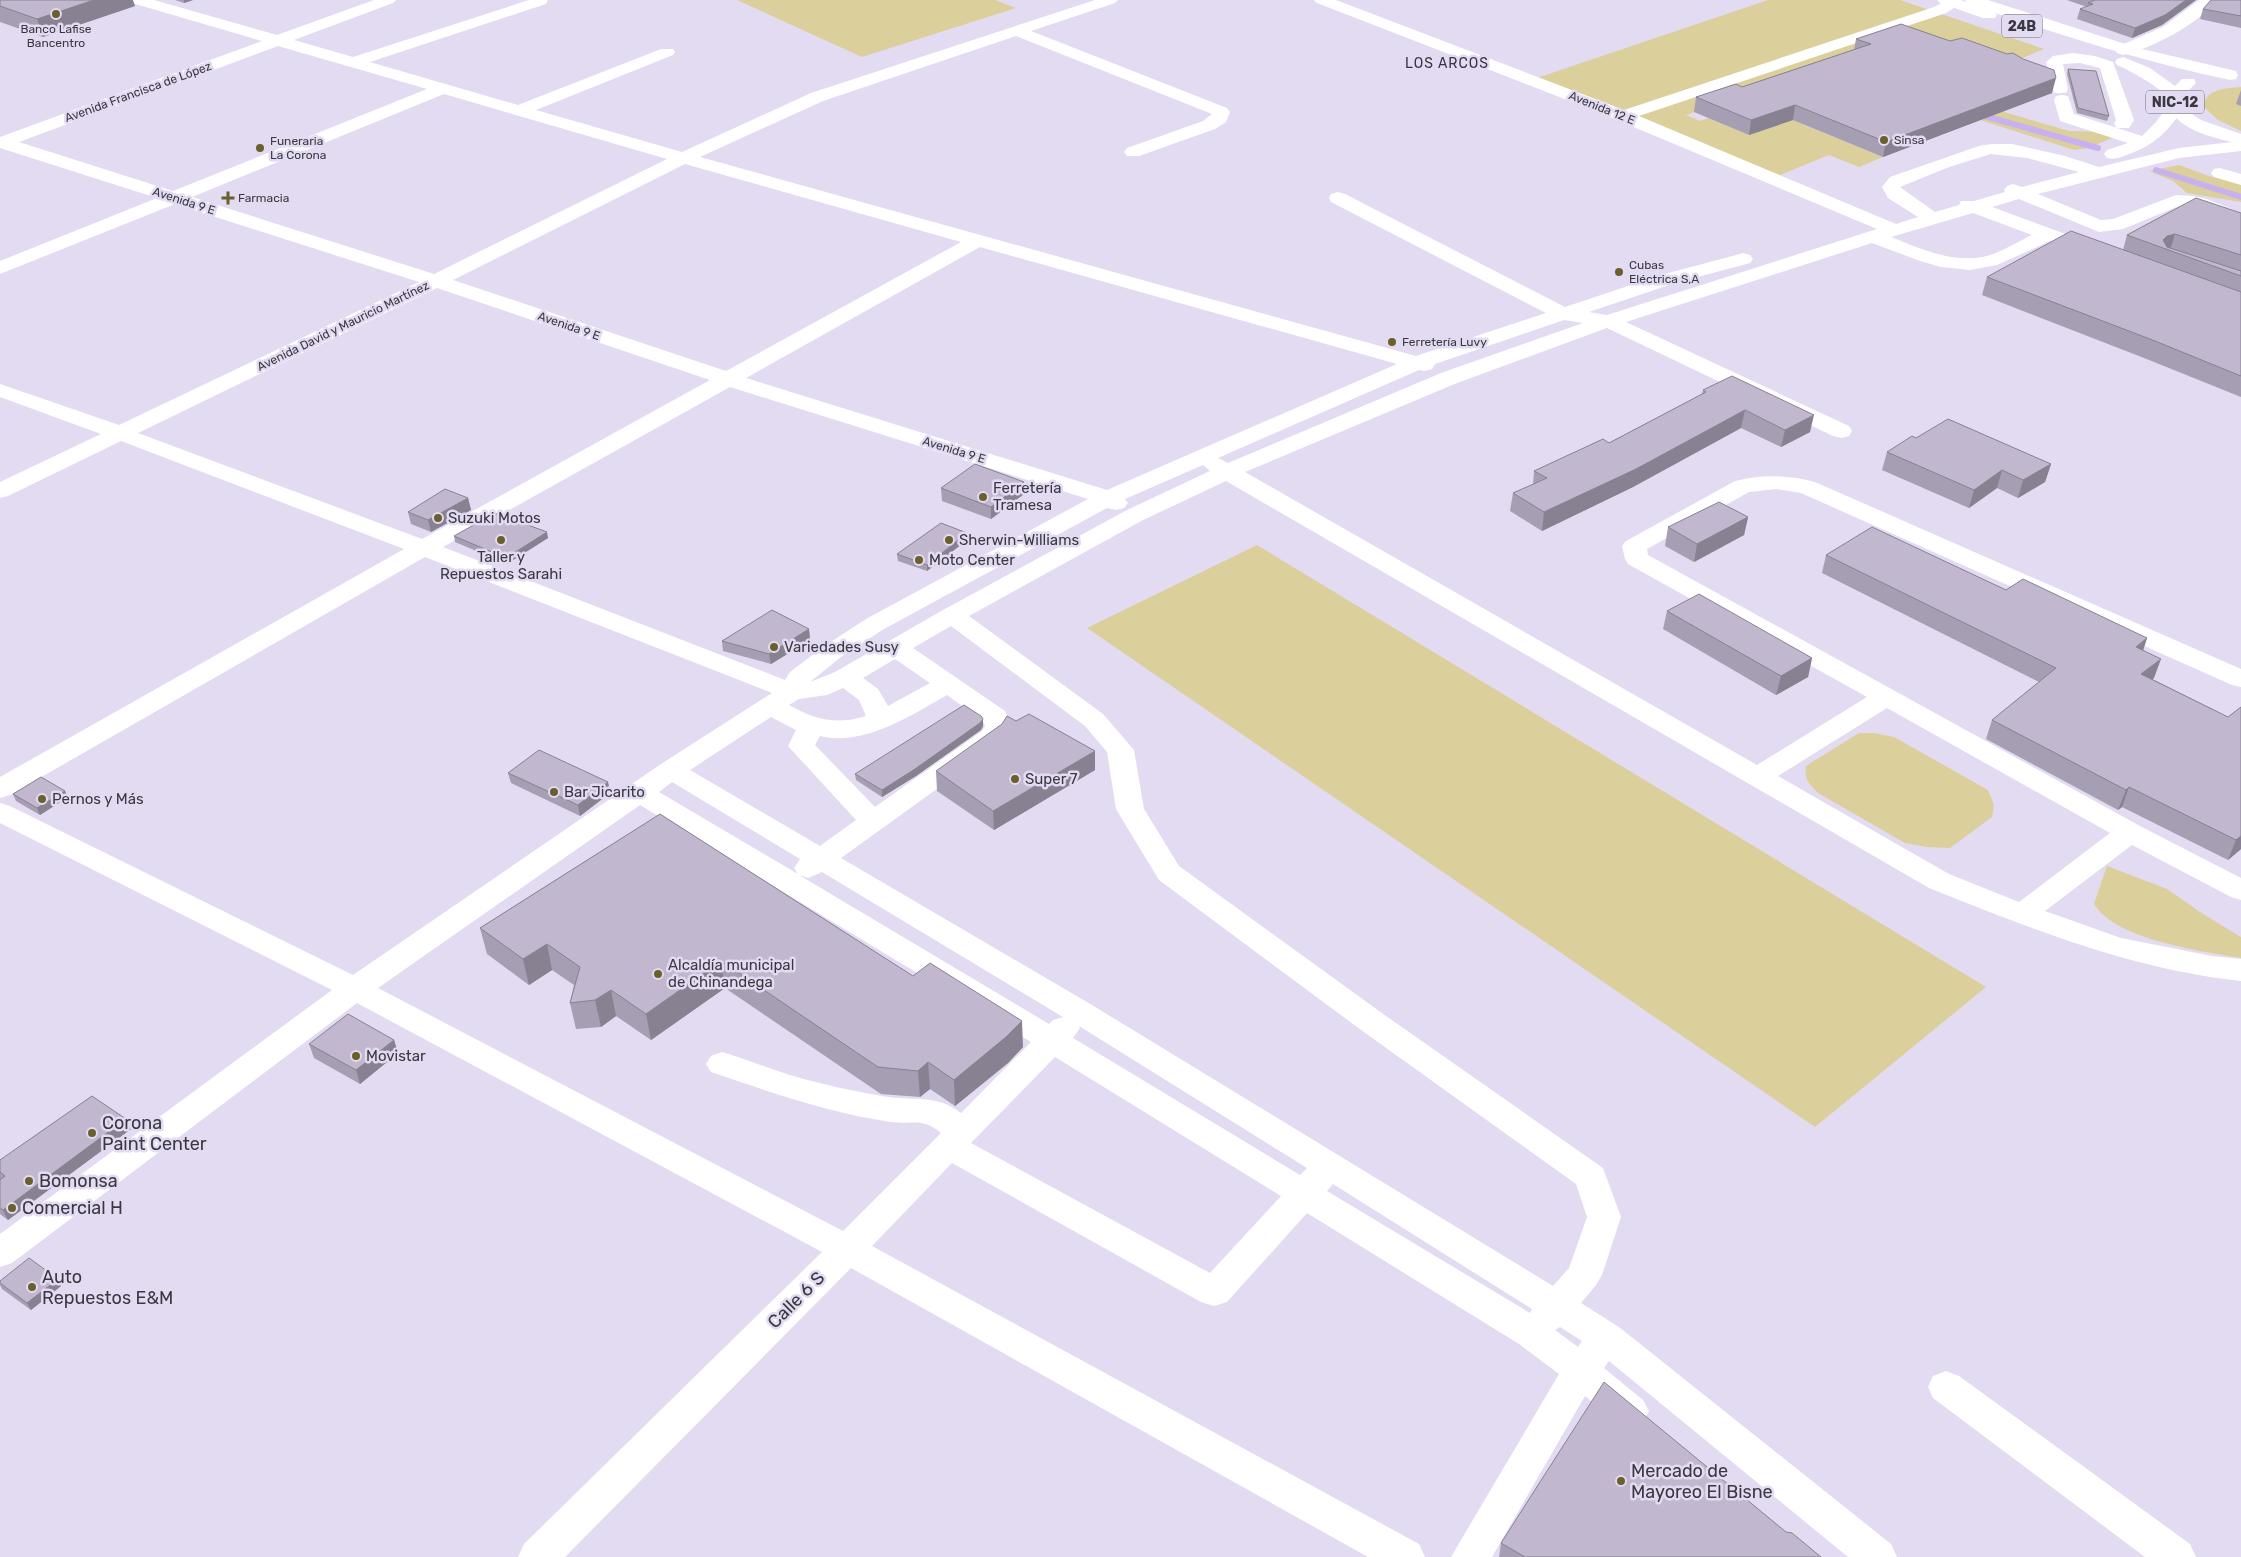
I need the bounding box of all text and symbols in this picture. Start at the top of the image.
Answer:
marker: Banco Lafise Bancentro [50,8,62,20]
road number: 24B [2002,15,2042,38]
place label: Banco Lafise Bancentro [20,22,92,50]
district label: LOS ARCOS [1405,55,1489,72]
street label: Avenida Francisca de López [63,59,213,125]
street label: Avenida 12 E [1567,88,1637,128]
road number: NIC-12 [2146,90,2204,114]
place label: Sinsa [1894,133,1924,147]
place label: Funeraria La Corona [270,134,326,162]
marker: Sinsa [1878,134,1890,146]
marker: Funeraria La Corona [254,142,266,154]
street label: Avenida 9 E [151,184,217,218]
place label: Farmacia [238,191,289,205]
marker: Farmacia [222,192,234,204]
place label: Cubas Eléctrica S,A [1629,258,1699,286]
marker: Cubas Eléctrica S,A [1613,266,1625,278]
street label: Avenida David y Mauricio Martínez [255,278,431,374]
street label: Avenida 9 E [536,309,602,343]
place label: Ferretería Luvy [1402,335,1487,349]
marker: Ferretería Luvy [1386,336,1398,348]
street label: Avenida 9 E [921,434,987,466]
place label: Ferretería Tramesa [993,479,1061,514]
marker: Ferretería Tramesa [977,491,989,503]
place label: Suzuki Motos [448,509,541,527]
marker: Suzuki Motos [432,512,444,524]
place label: Sherwin-Williams [959,531,1079,549]
marker: Taller y Repuestos Sarahi [495,534,507,546]
marker: Sherwin-Williams [943,534,955,546]
place label: Taller y Repuestos Sarahi [440,548,562,583]
place label: Moto Center [929,551,1015,569]
marker: Moto Center [913,554,925,566]
place label: Variedades Susy [784,638,899,656]
marker: Variedades Susy [768,641,780,653]
place label: Super 7 [1025,770,1078,788]
marker: Super 7 [1009,773,1021,785]
place label: Bar Jicarito [564,783,645,801]
marker: Bar Jicarito [548,786,560,798]
place label: Pernos y Más [52,790,144,808]
marker: Pernos y Más [36,793,48,805]
place label: Alcaldía municipal de Chinandega [668,956,794,991]
marker: Alcaldía municipal de Chinandega [652,968,664,980]
place label: Movistar [366,1047,426,1065]
marker: Movistar [350,1050,362,1062]
place label: Corona Paint Center [102,1112,207,1155]
marker: Corona Paint Center [86,1127,98,1139]
place label: Bomonsa [39,1170,118,1192]
marker: Bomonsa [23,1175,35,1187]
place label: Comercial H [22,1197,123,1219]
marker: Comercial H [6,1202,18,1214]
place label: Auto Repuestos E&M [42,1266,173,1309]
street label: Calle 6 S [763,1267,829,1333]
marker: Auto Repuestos E&M [26,1281,38,1293]
place label: Mercado de Mayoreo El Bisne [1631,1460,1773,1503]
marker: Mercado de Mayoreo El Bisne [1615,1475,1627,1487]

